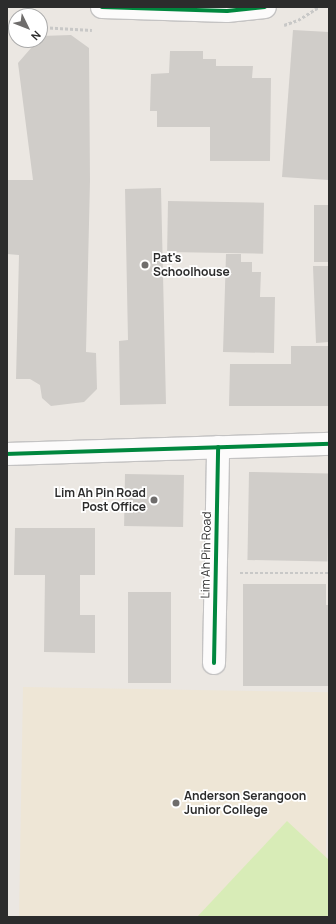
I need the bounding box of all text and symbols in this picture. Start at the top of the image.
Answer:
north arrow [8,8,48,48]
text: N [28,28,45,44]
place label: Pat's Schoolhouse [153,251,230,279]
marker: Pat's Schoolhouse [140,260,150,270]
place label: Lim Ah Pin Road Post Office [55,486,146,514]
marker: Lim Ah Pin Road Post Office [149,495,159,505]
street label: Lim Ah Pin Road [198,512,214,598]
place label: Anderson Serangoon Junior College [184,789,306,817]
marker: Anderson Serangoon Junior College [171,798,181,808]

